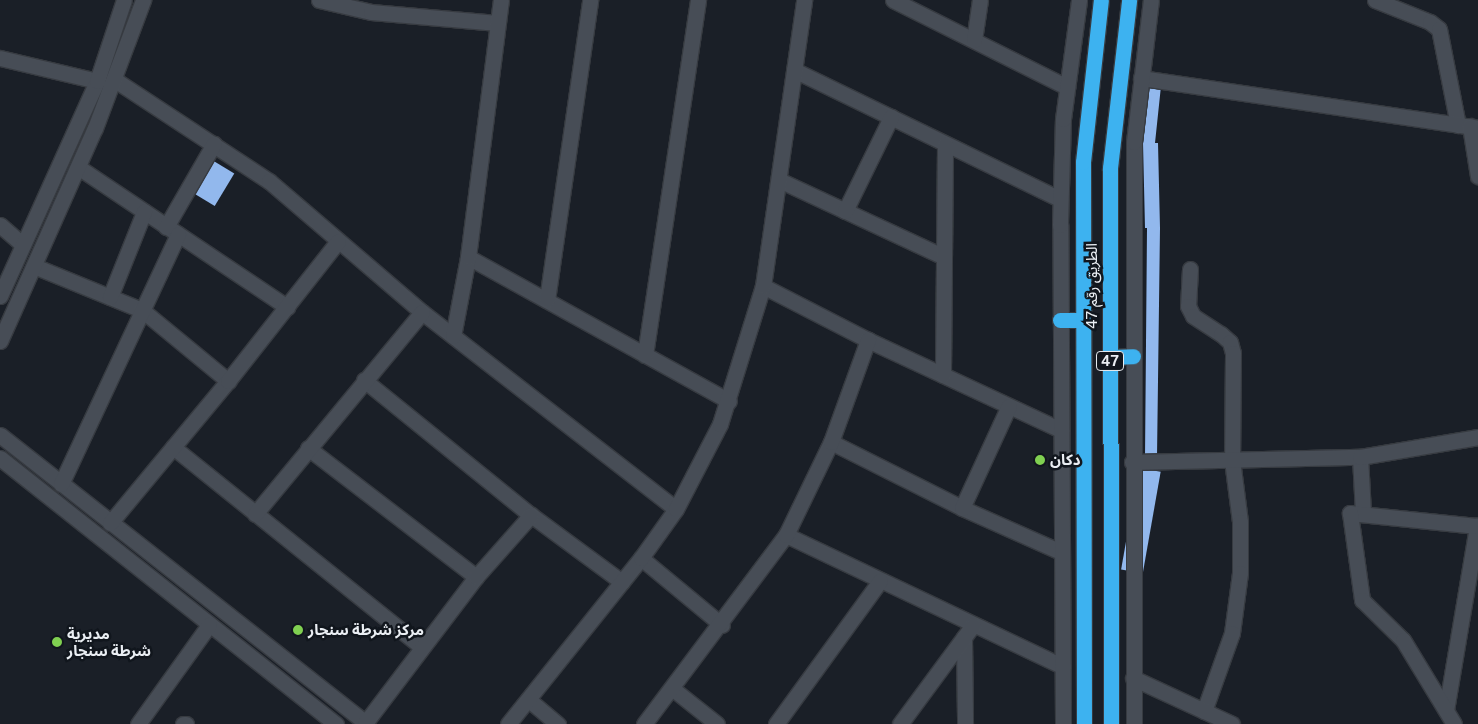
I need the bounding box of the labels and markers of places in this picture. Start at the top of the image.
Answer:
place label: دكان [1050,451,1080,469]
marker: دكان [1034,454,1046,466]
place label: مركز شرطة سنجار [308,621,424,639]
place label: مديرية شرطة سنجار [67,624,151,659]
marker: مركز شرطة سنجار [292,624,304,636]
marker: مديرية شرطة سنجار [51,636,63,648]

